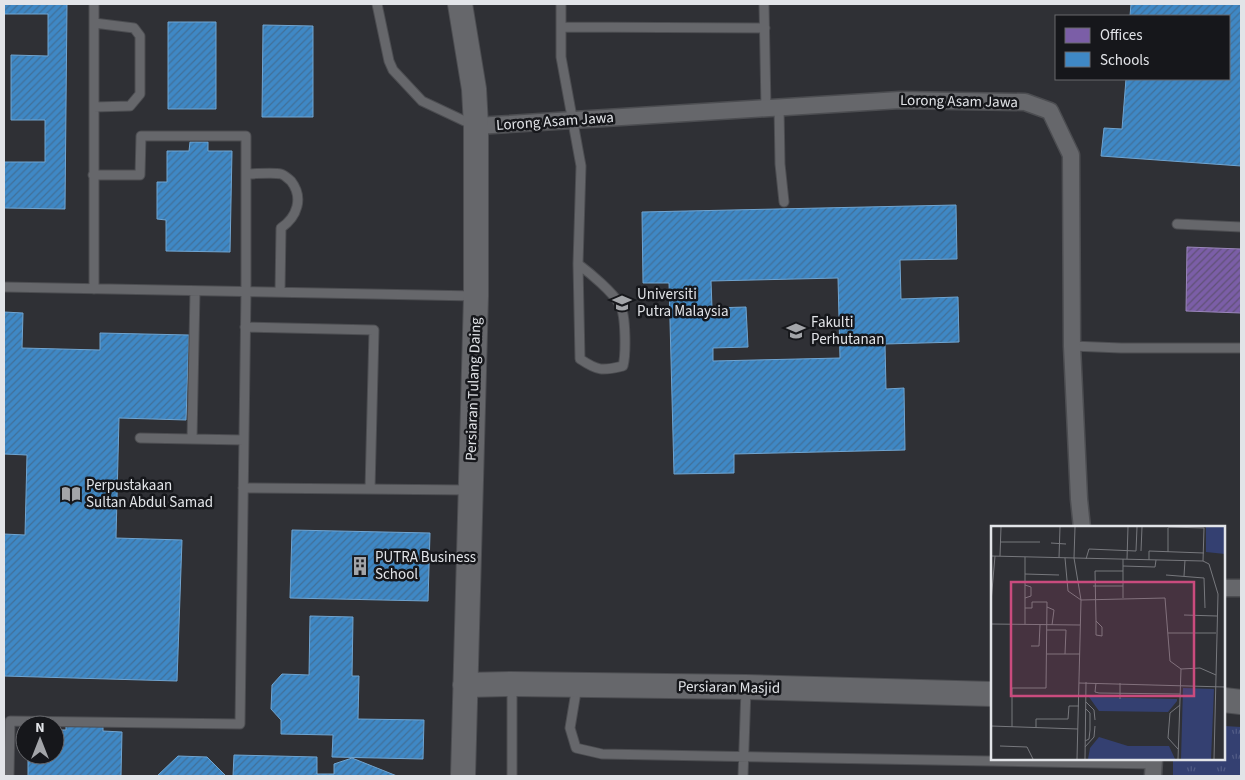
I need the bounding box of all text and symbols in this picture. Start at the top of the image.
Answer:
legend [1055,15,1230,80]
text: Offices [1100,25,1143,46]
text: Schools [1100,50,1149,71]
street label: Lorong Asam Jawa [900,90,1018,113]
street label: Lorong Asam Jawa [495,107,615,136]
place label: Universiti Putra Malaysia [637,284,729,322]
school or university icon: Universiti Putra Malaysia [611,292,633,314]
place label: Fakulti Perhutanan [811,312,884,350]
street label: Persiaran Tulang Daing [460,316,487,461]
school or university icon: Fakulti Perhutanan [785,320,807,342]
place label: Perpustakaan Sultan Abdul Samad [86,475,213,513]
library icon: Perpustakaan Sultan Abdul Samad [60,483,82,505]
inset map [991,526,1225,760]
place label: PUTRA Business School [375,547,476,585]
building icon: PUTRA Business School [349,555,371,577]
street label: Persiaran Masjid [678,676,780,699]
north arrow [15,715,65,765]
text: N [35,718,45,738]

